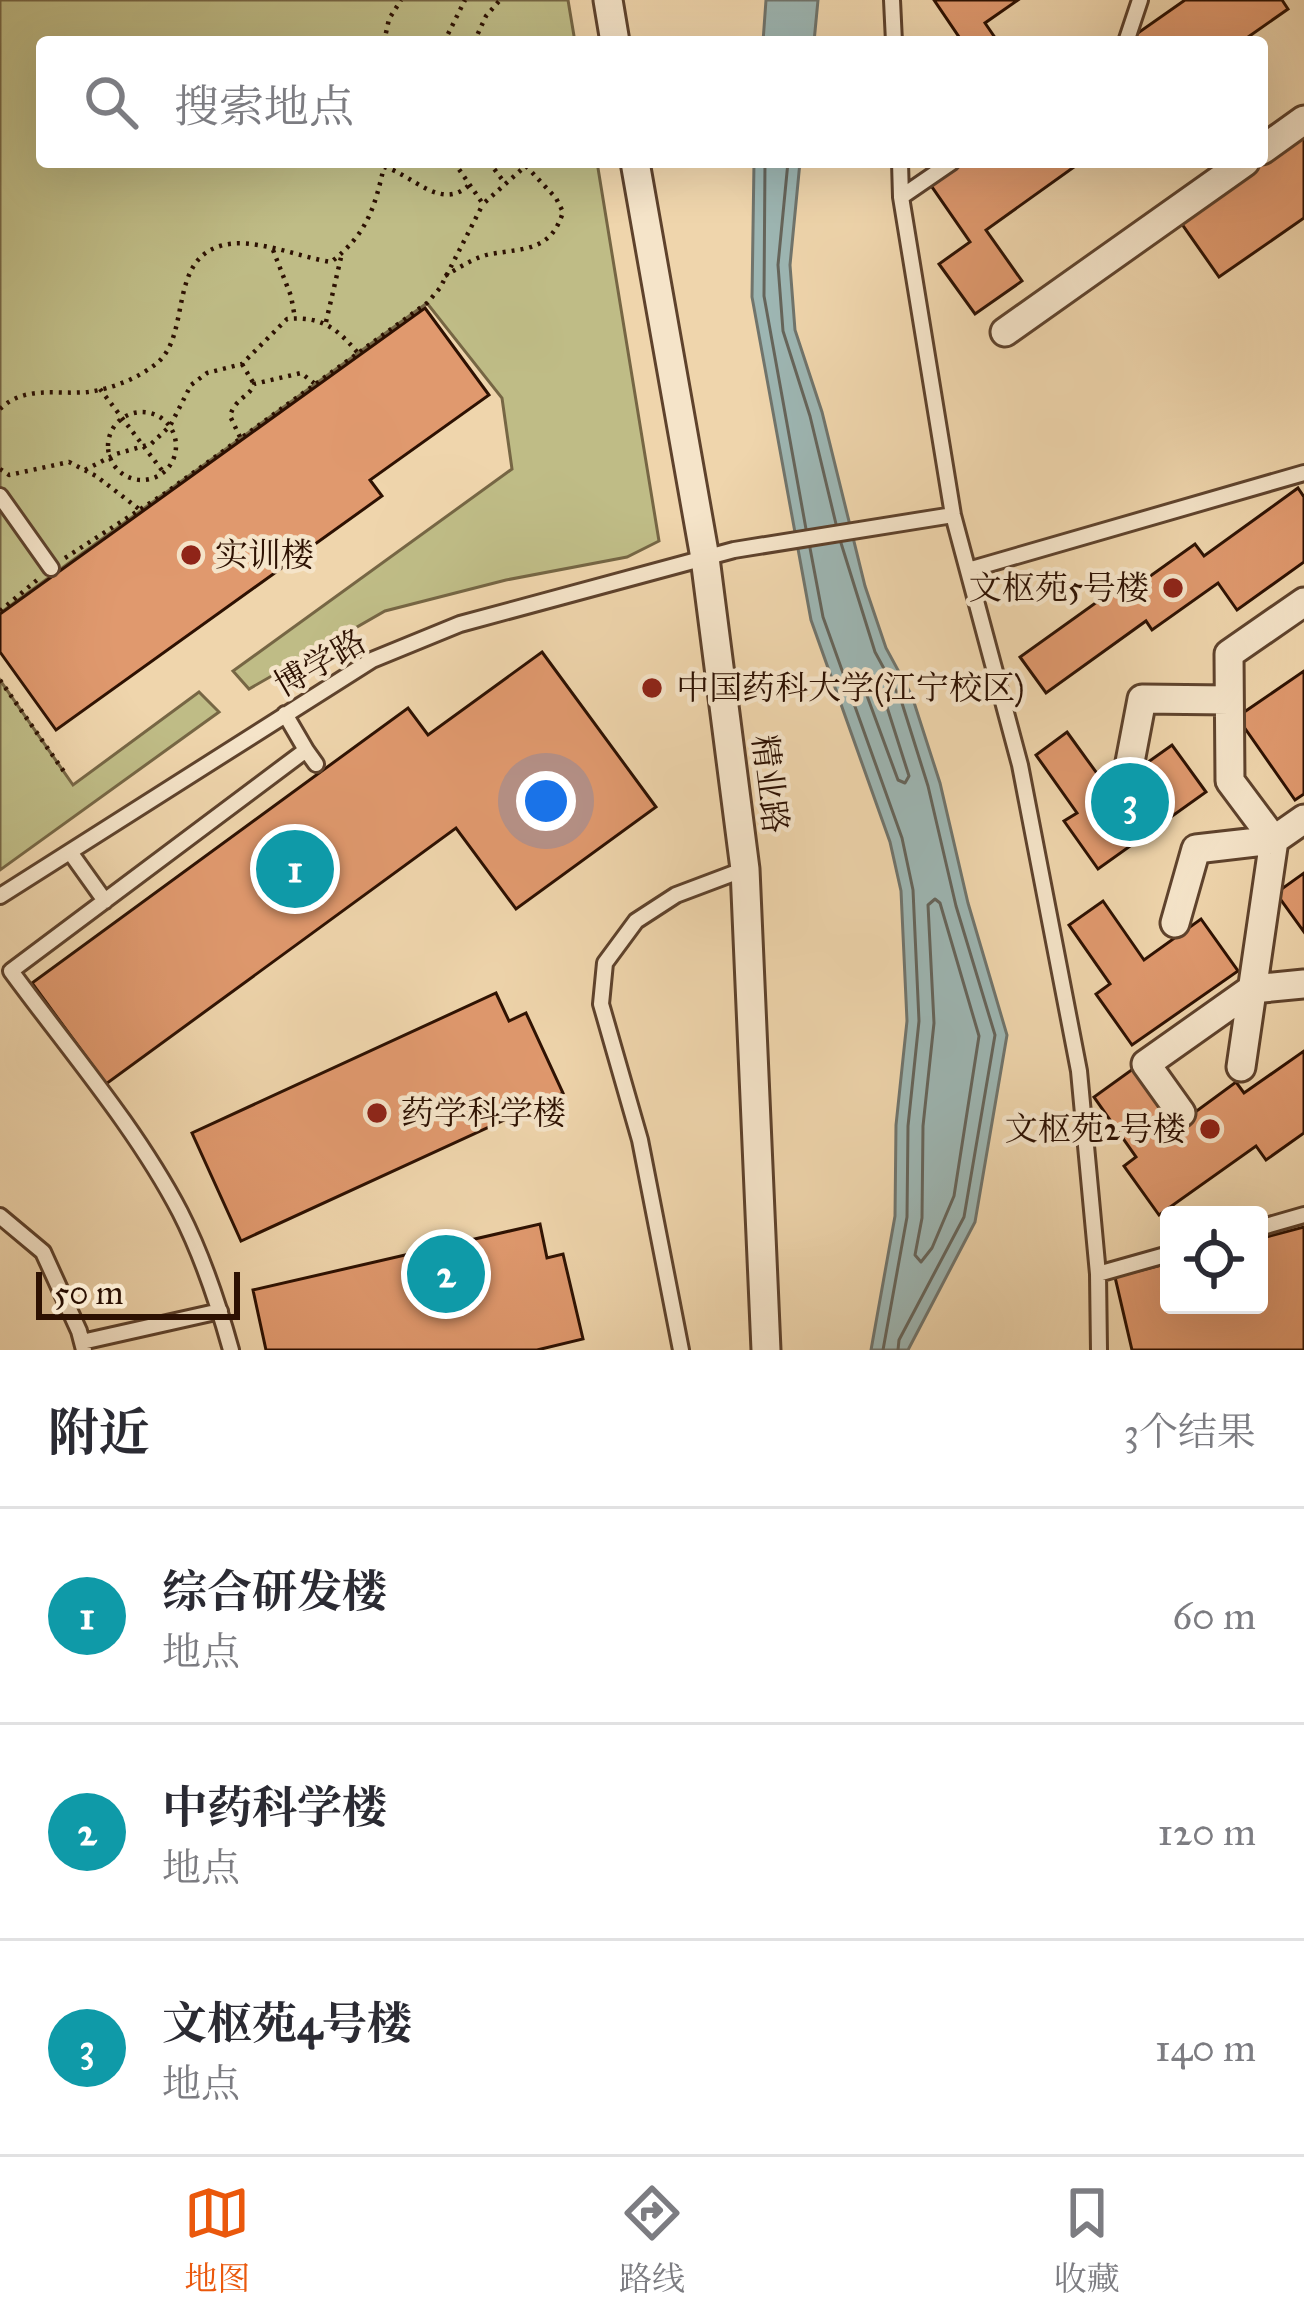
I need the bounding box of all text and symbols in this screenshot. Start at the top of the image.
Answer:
search box [36,36,1268,168]
icon: search [78,69,144,135]
text: 搜索地点 [174,79,354,134]
place label: 实训楼 [215,535,314,575]
marker: 实训楼 [178,542,204,568]
place label: 文枢苑5号楼 [969,568,1149,608]
marker: 文枢苑5号楼 [1160,575,1186,601]
street label: 博学路 [267,621,373,705]
place label: 中国药科大学(江宁校区) [676,668,1024,708]
marker: 中国药科大学(江宁校区) [639,675,665,701]
street label: 精业路 [744,732,796,836]
pin: 3 [1091,757,1169,847]
your location [516,771,576,831]
pin: 1 [256,824,334,914]
place label: 药学科学楼 [401,1093,566,1133]
marker: 药学科学楼 [364,1100,390,1126]
place label: 文枢苑2号楼 [1005,1109,1186,1149]
marker: 文枢苑2号楼 [1197,1116,1223,1142]
map controls [1160,1206,1268,1314]
button: locate [1160,1206,1268,1314]
pin: 2 [407,1229,485,1319]
scale bar [36,1266,240,1319]
text: 50 m [54,1273,123,1313]
text: 附近 [48,1402,150,1464]
text: 3个结果 [1123,1408,1256,1456]
text: 综合研发楼 [162,1564,387,1619]
text: 1 [79,1592,95,1640]
text: 60 m [1172,1592,1256,1640]
text: 地点 [162,1628,240,1676]
text: 中药科学楼 [162,1780,387,1835]
text: 2 [77,1808,97,1856]
text: 120 m [1157,1808,1256,1856]
text: 地点 [162,1844,240,1892]
text: 文枢苑4号楼 [162,1996,412,2051]
text: 3 [79,2024,95,2072]
text: 140 m [1155,2024,1256,2072]
text: 地点 [162,2060,240,2108]
tab: 地图 [184,2180,250,2299]
tab: 路线 [619,2180,685,2299]
tab: 收藏 [1054,2180,1120,2299]

